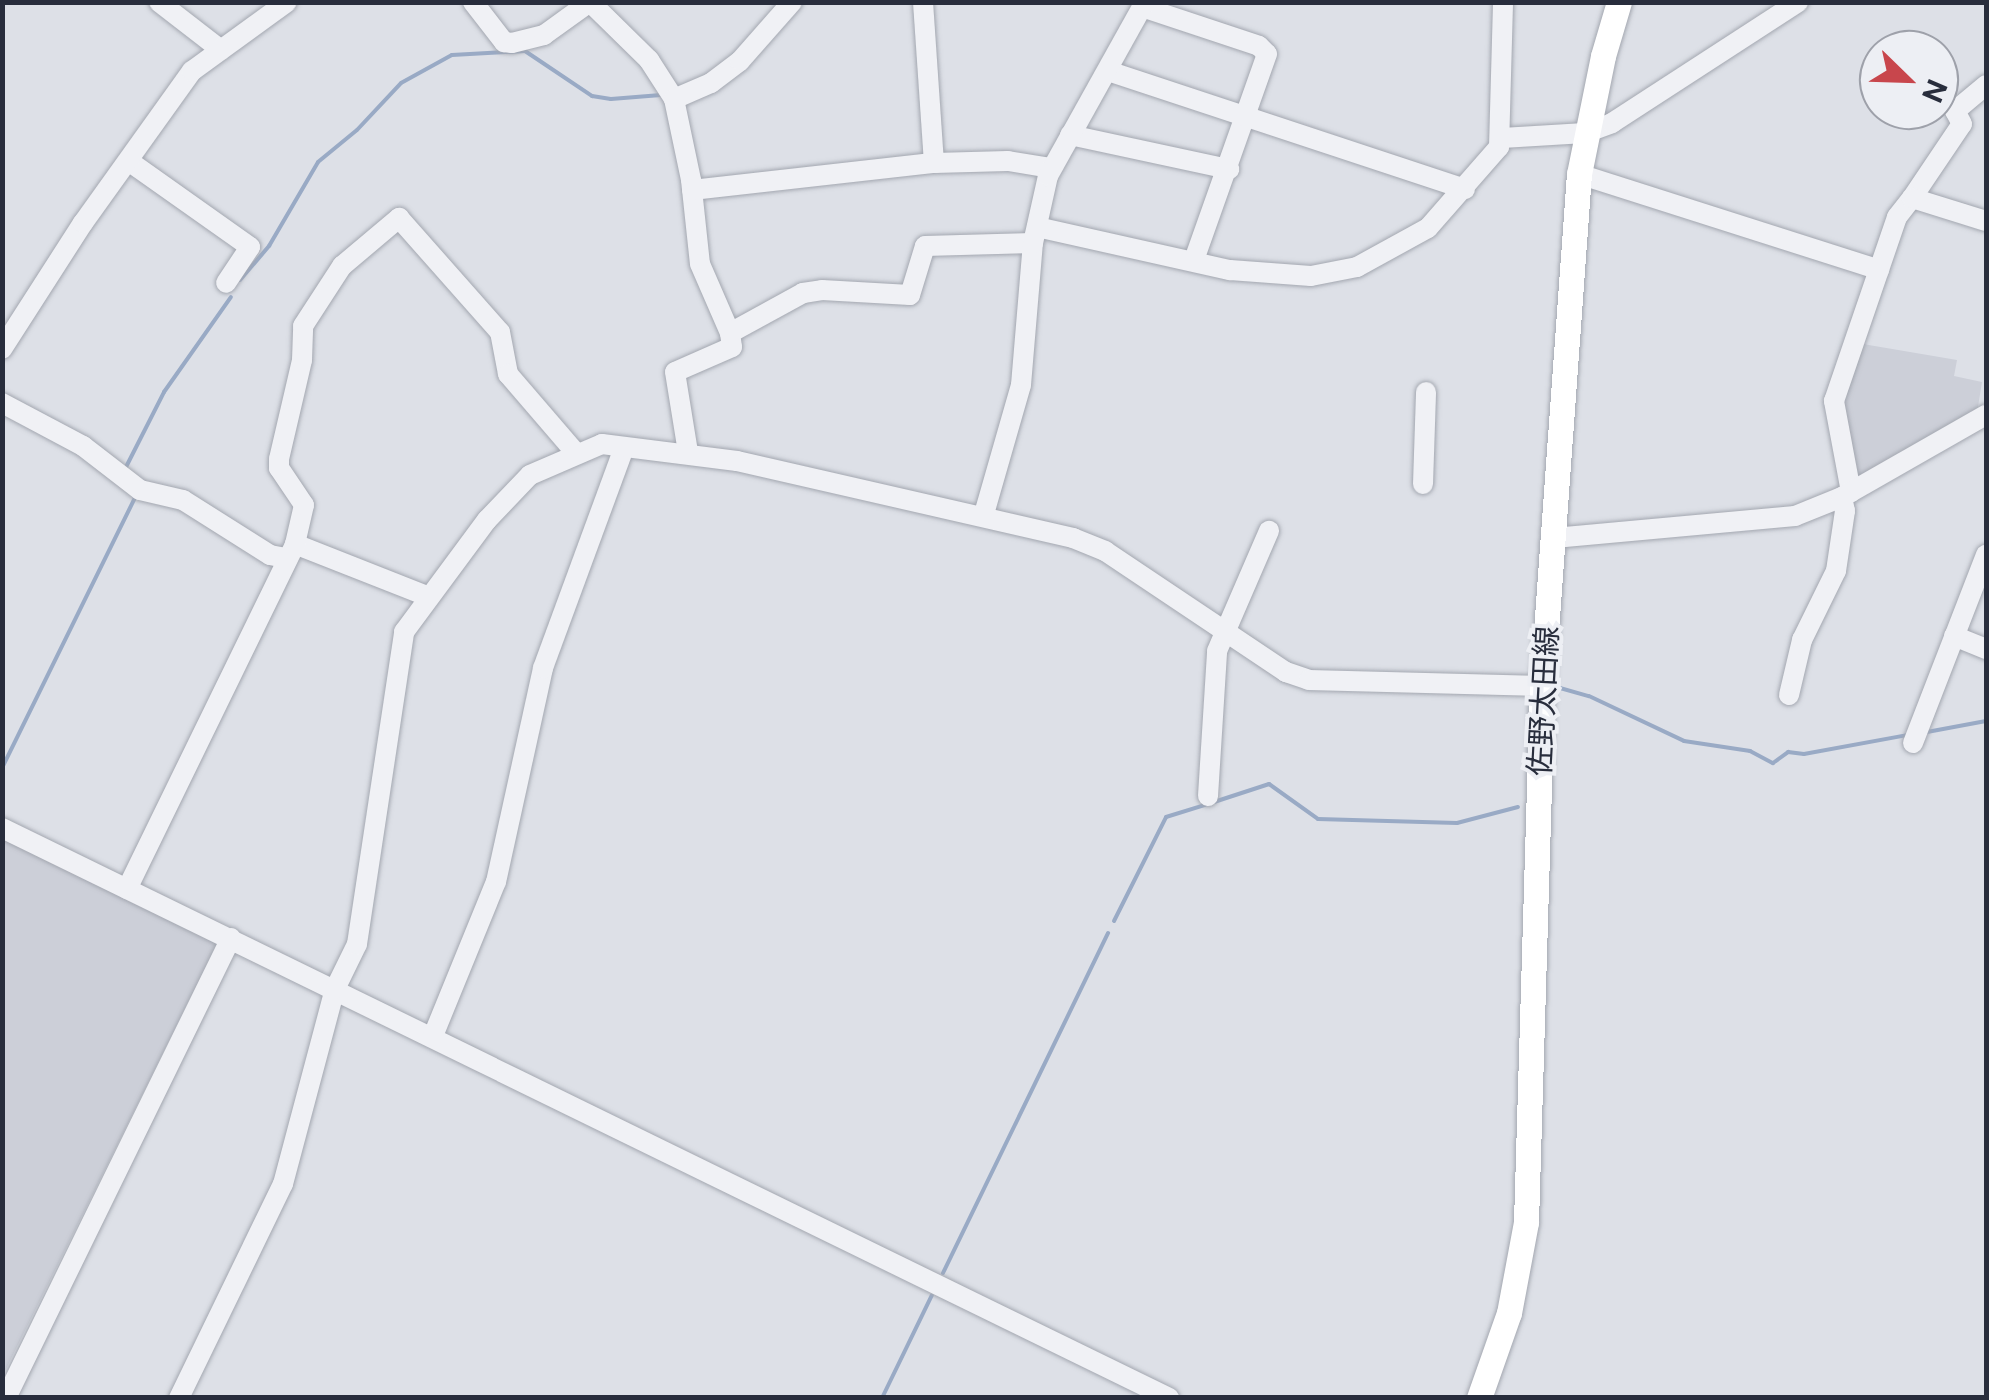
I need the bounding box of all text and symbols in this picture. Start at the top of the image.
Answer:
north arrow [1859,30,1959,130]
text: N [1916,75,1955,108]
street label: 佐野太田線 [1521,625,1565,777]

